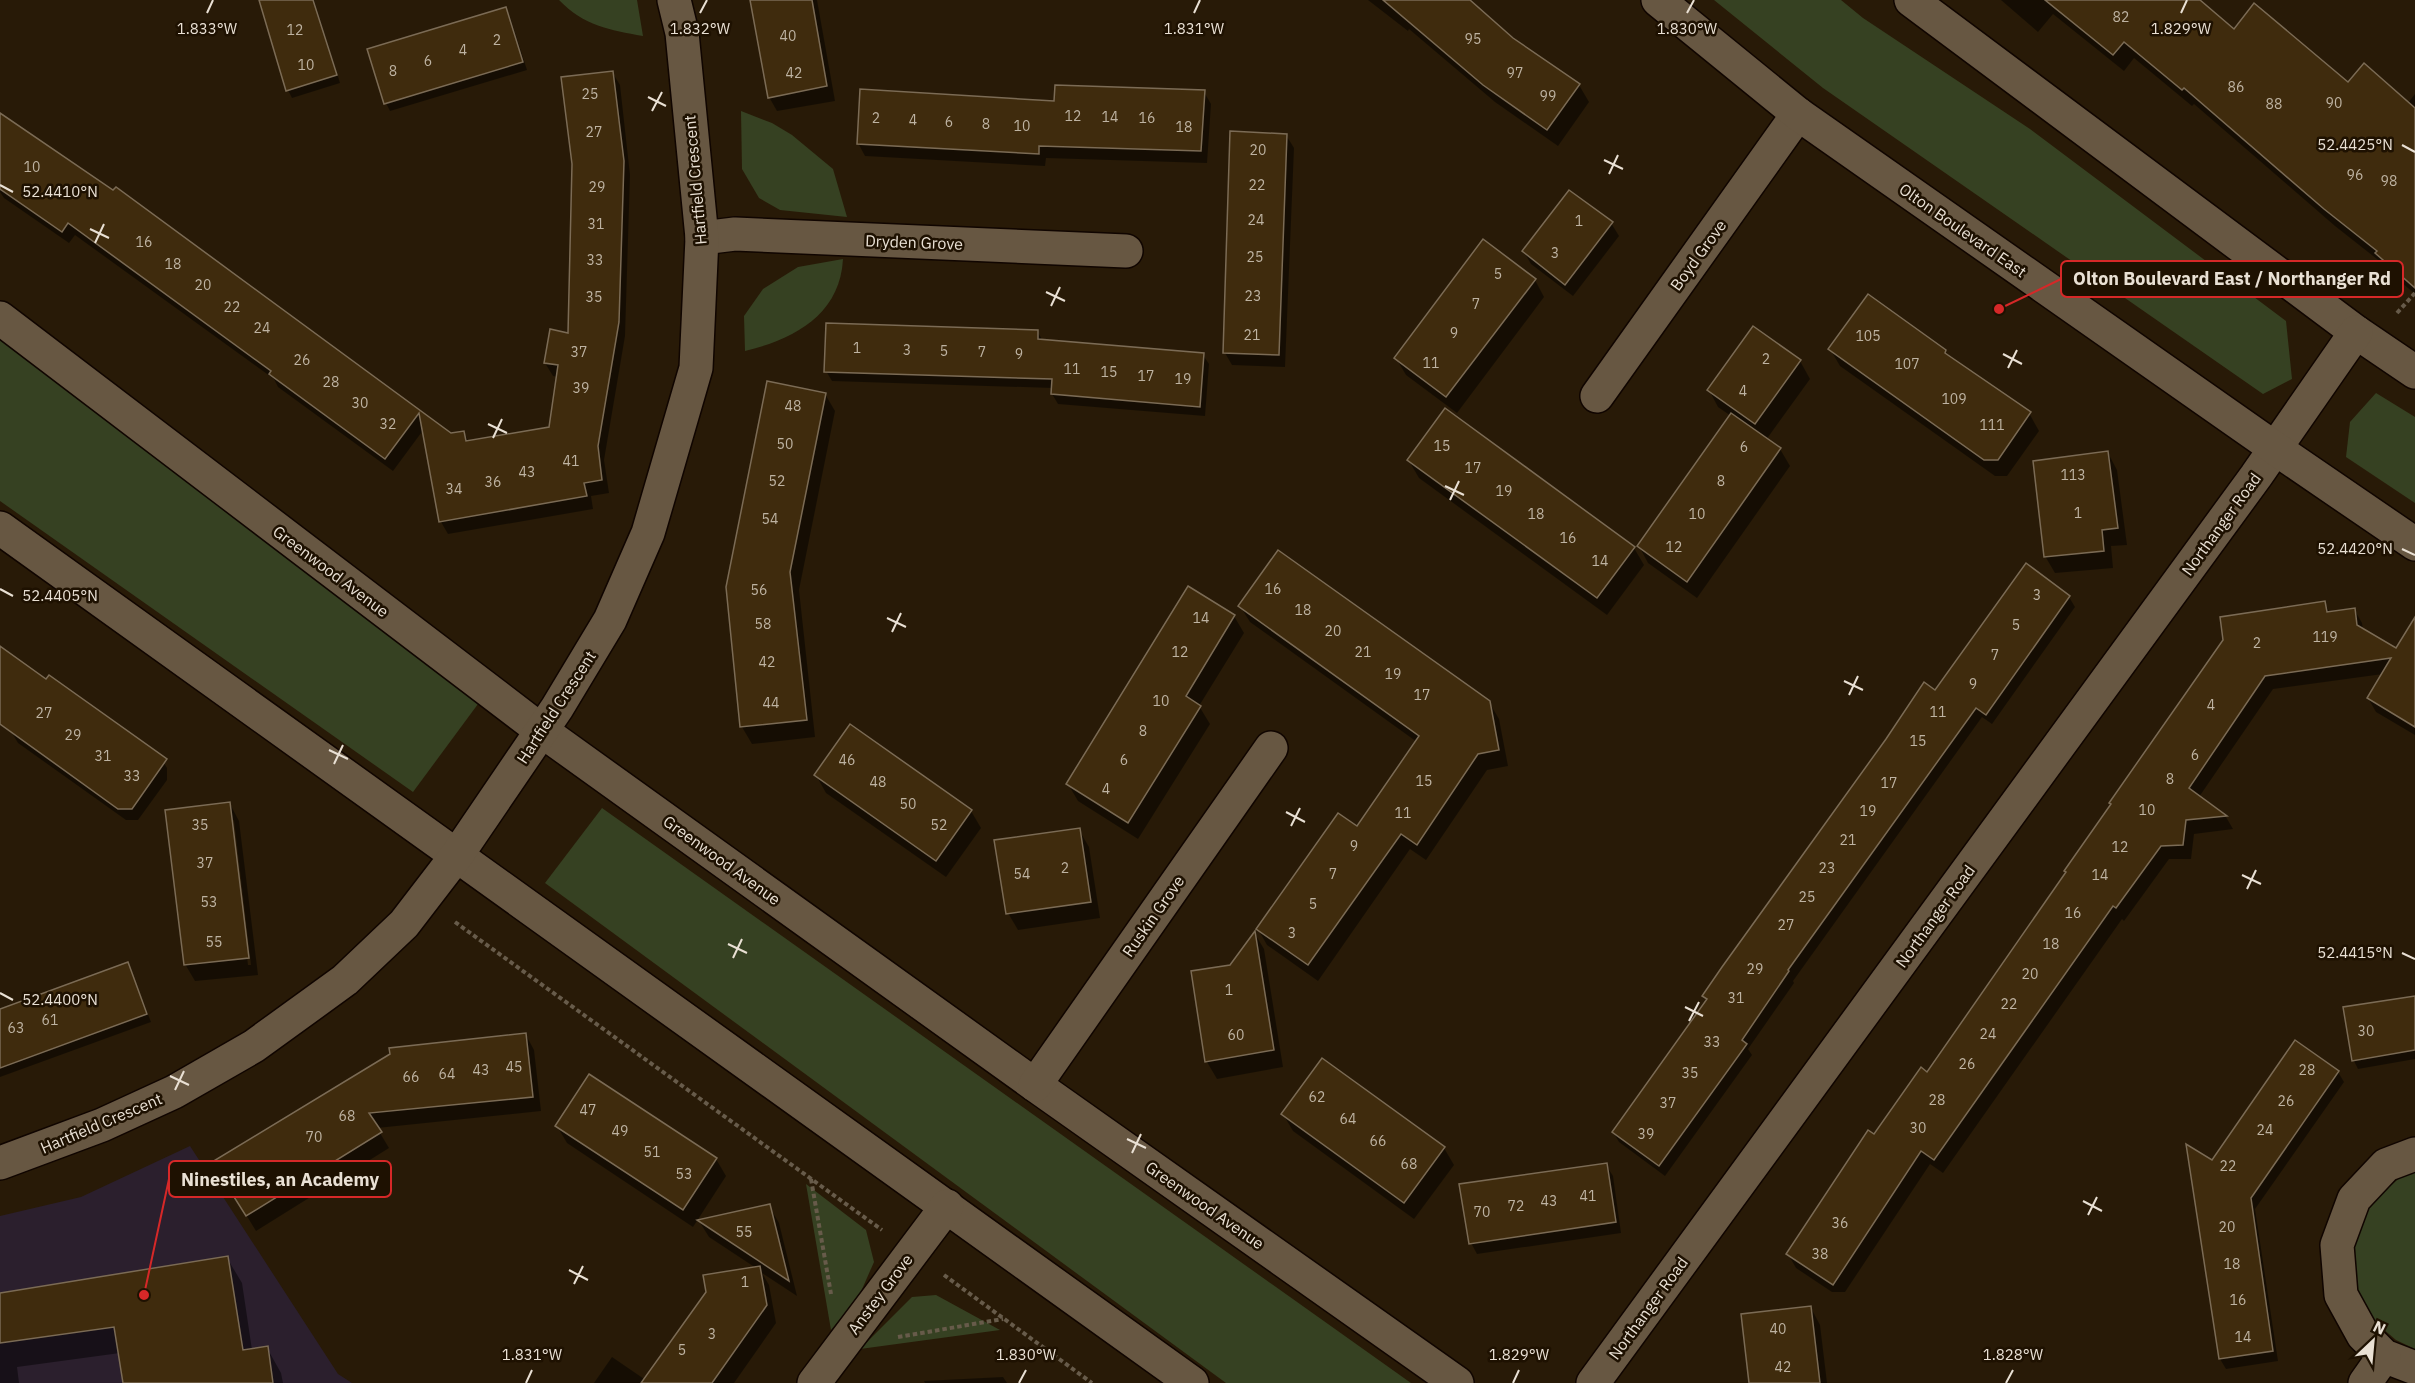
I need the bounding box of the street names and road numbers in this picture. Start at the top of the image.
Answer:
street label: Hartfield Crescent [679,114,711,246]
street label: Olton Boulevard East [1896,179,2030,281]
street label: Boyd Grove [1666,216,1730,294]
street label: Dryden Grove [865,230,963,254]
street label: Northanger Road [2177,469,2265,579]
street label: Greenwood Avenue [269,521,393,621]
street label: Hartfield Crescent [512,647,600,767]
street label: Greenwood Avenue [659,811,785,909]
street label: Northanger Road [1891,861,1979,971]
street label: Ruskin Grove [1118,871,1188,961]
street label: Hartfield Crescent [37,1088,165,1158]
street label: Greenwood Avenue [1142,1157,1268,1253]
street label: Anstey Grove [843,1250,917,1338]
street label: Northanger Road [1604,1253,1692,1363]

